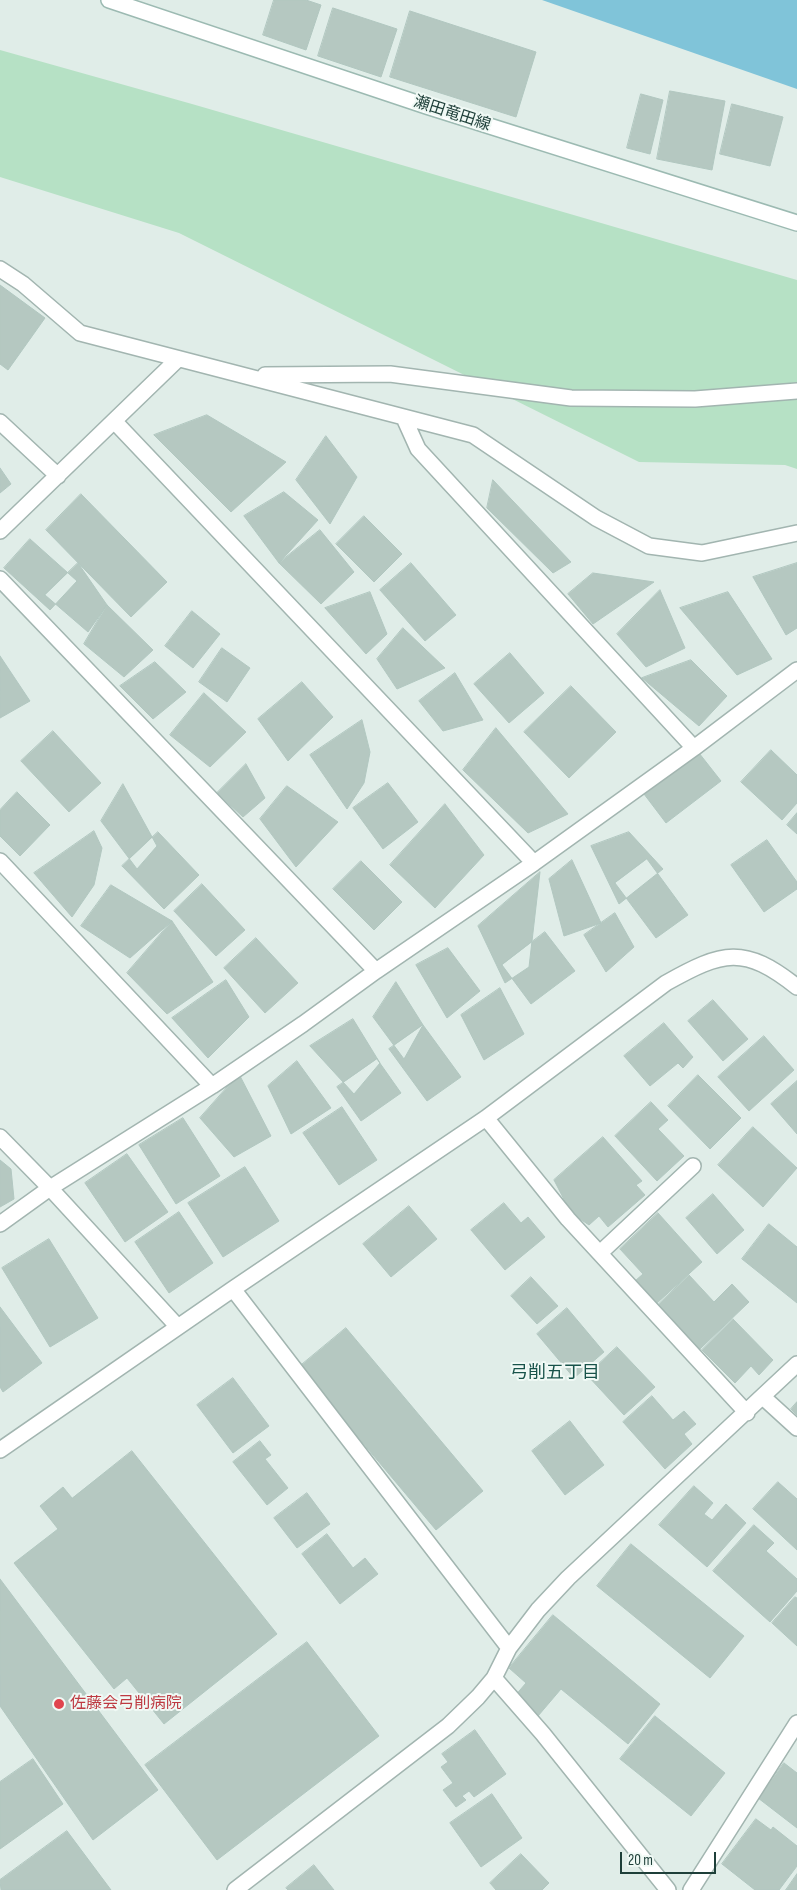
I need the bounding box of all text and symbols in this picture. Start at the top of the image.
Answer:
street label: 瀬田竜田線 [411,93,493,135]
district label: 弓削五丁目 [510,1362,600,1384]
place label: 佐藤会弓削病院 [70,1694,182,1714]
marker: 佐藤会弓削病院 [52,1697,66,1711]
scale bar [622,1842,718,1874]
text: 20 m [628,1851,653,1870]

